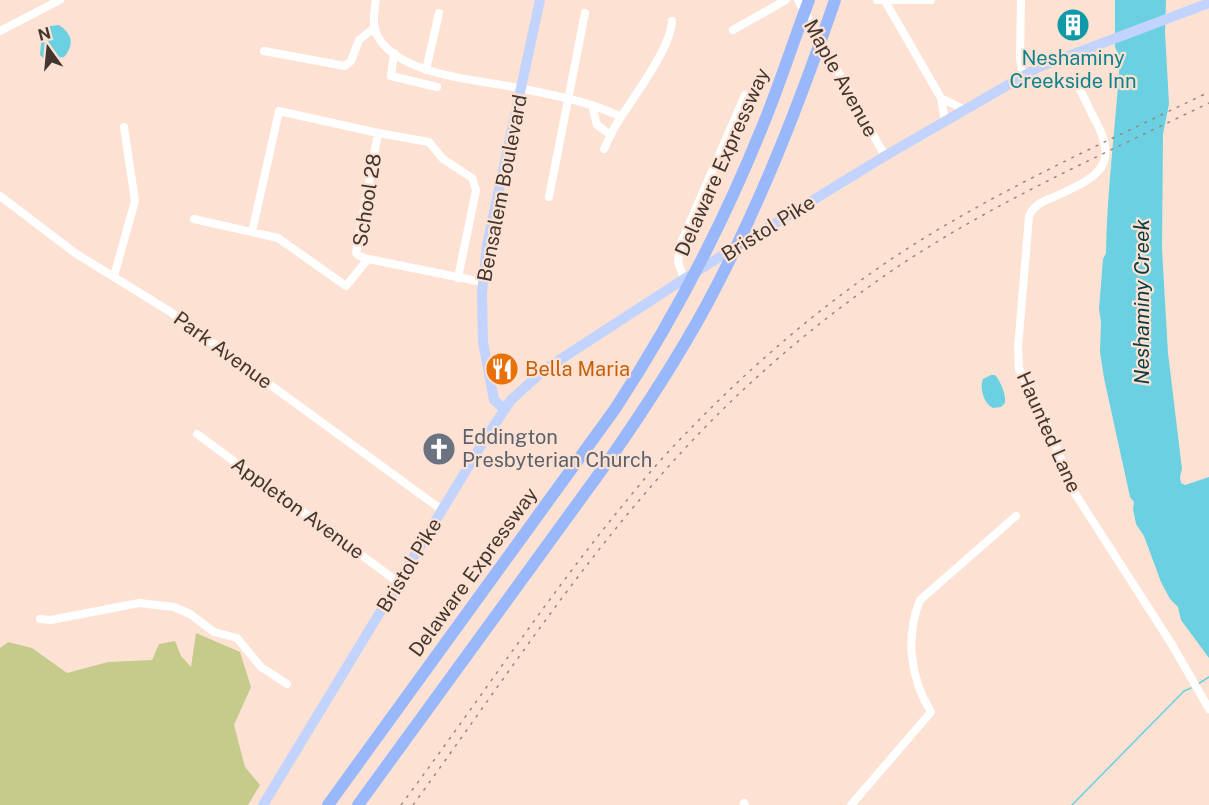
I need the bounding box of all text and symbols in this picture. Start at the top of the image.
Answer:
building icon: Neshaminy Creekside Inn [1055,7,1091,43]
street label: Maple Avenue [799,15,883,141]
north arrow [18,18,78,78]
text: N [36,23,53,45]
place label: Neshaminy Creekside Inn [1010,46,1136,93]
street label: Delaware Expressway [670,64,774,260]
street label: Bensalem Boulevard [472,92,532,284]
street label: School 28 [348,152,386,248]
street label: Bristol Pike [717,190,819,266]
water label: Neshaminy Creek [1129,219,1154,385]
street label: Park Avenue [169,306,277,394]
restaurant icon: Bella Maria [484,351,520,387]
place label: Bella Maria [525,357,630,381]
street label: Haunted Lane [1012,368,1086,496]
place label: Eddington Presbyterian Church [462,425,652,472]
church icon: Eddington Presbyterian Church [421,431,457,467]
street label: Appleton Avenue [227,452,369,564]
street label: Delaware Expressway [404,482,543,661]
street label: Bristol Pike [371,514,447,616]

